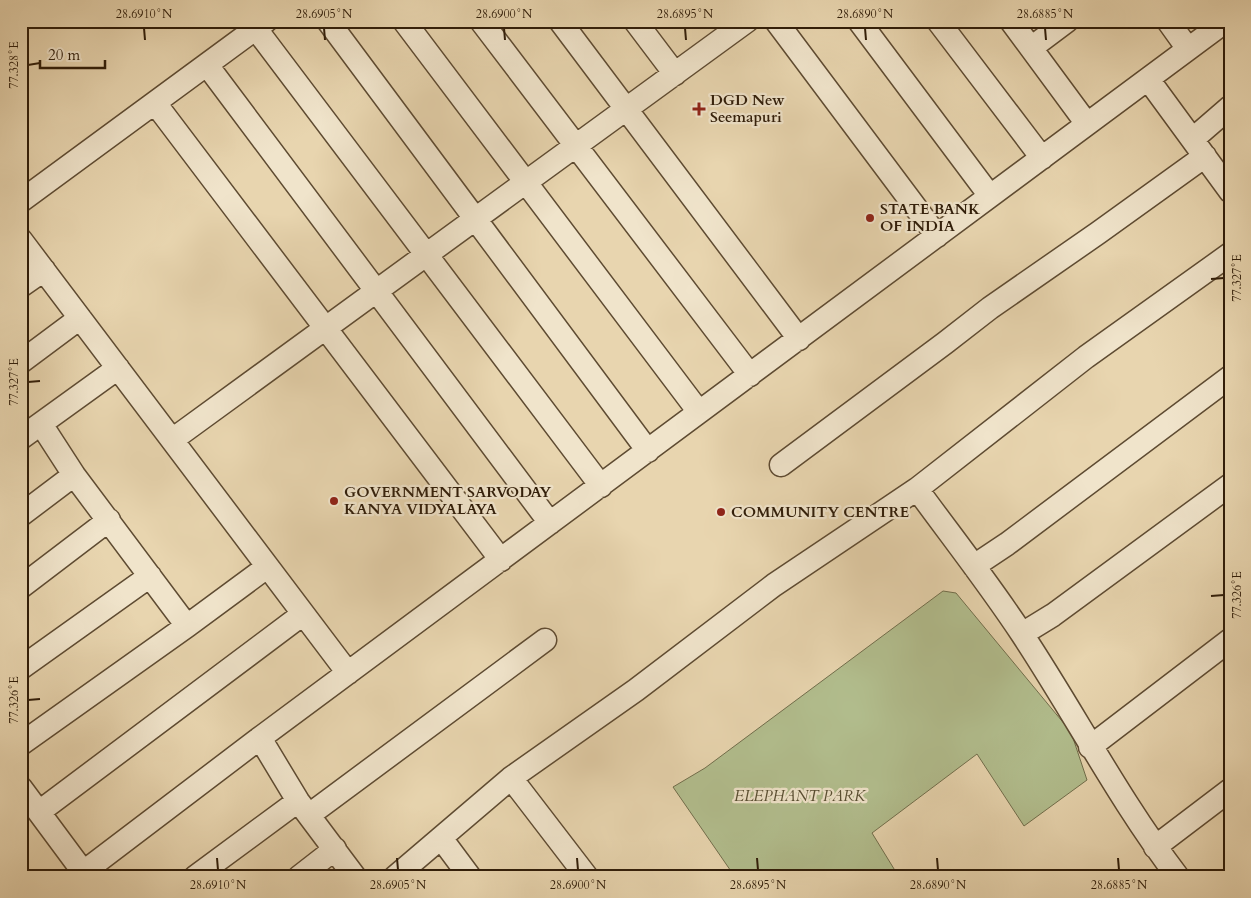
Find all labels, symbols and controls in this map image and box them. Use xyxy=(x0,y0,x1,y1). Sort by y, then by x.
text: 28.6910°N xyxy=(116,6,173,22)
text: 28.6905°N xyxy=(296,6,353,22)
text: 28.6900°N xyxy=(476,6,533,22)
text: 28.6895°N xyxy=(657,6,714,22)
text: 28.6890°N xyxy=(837,6,894,22)
text: 28.6885°N xyxy=(1017,6,1074,22)
scale bar xyxy=(40,38,105,70)
text: 77.328°E xyxy=(6,41,22,89)
text: 20 m xyxy=(48,45,80,65)
place label: DGD New Seemapuri xyxy=(710,90,785,127)
marker: DGD New Seemapuri xyxy=(692,102,706,116)
place label: STATE BANK OF INDIA xyxy=(880,199,981,236)
marker: STATE BANK OF INDIA xyxy=(864,212,876,224)
text: 77.327°E xyxy=(1229,254,1245,302)
text: 77.327°E xyxy=(6,358,22,406)
place label: GOVERNMENT SARVODAY KANYA VIDYALAYA xyxy=(344,482,551,519)
marker: GOVERNMENT SARVODAY KANYA VIDYALAYA xyxy=(328,495,340,507)
place label: COMMUNITY CENTRE xyxy=(731,502,909,522)
marker: COMMUNITY CENTRE xyxy=(715,506,727,518)
text: 77.326°E xyxy=(1229,571,1245,619)
text: 77.326°E xyxy=(6,676,22,724)
park label: ELEPHANT PARK xyxy=(734,786,867,806)
text: 28.6910°N xyxy=(190,877,247,893)
text: 28.6905°N xyxy=(370,877,427,893)
text: 28.6900°N xyxy=(550,877,607,893)
text: 28.6895°N xyxy=(730,877,787,893)
text: 28.6890°N xyxy=(910,877,967,893)
text: 28.6885°N xyxy=(1091,877,1148,893)

